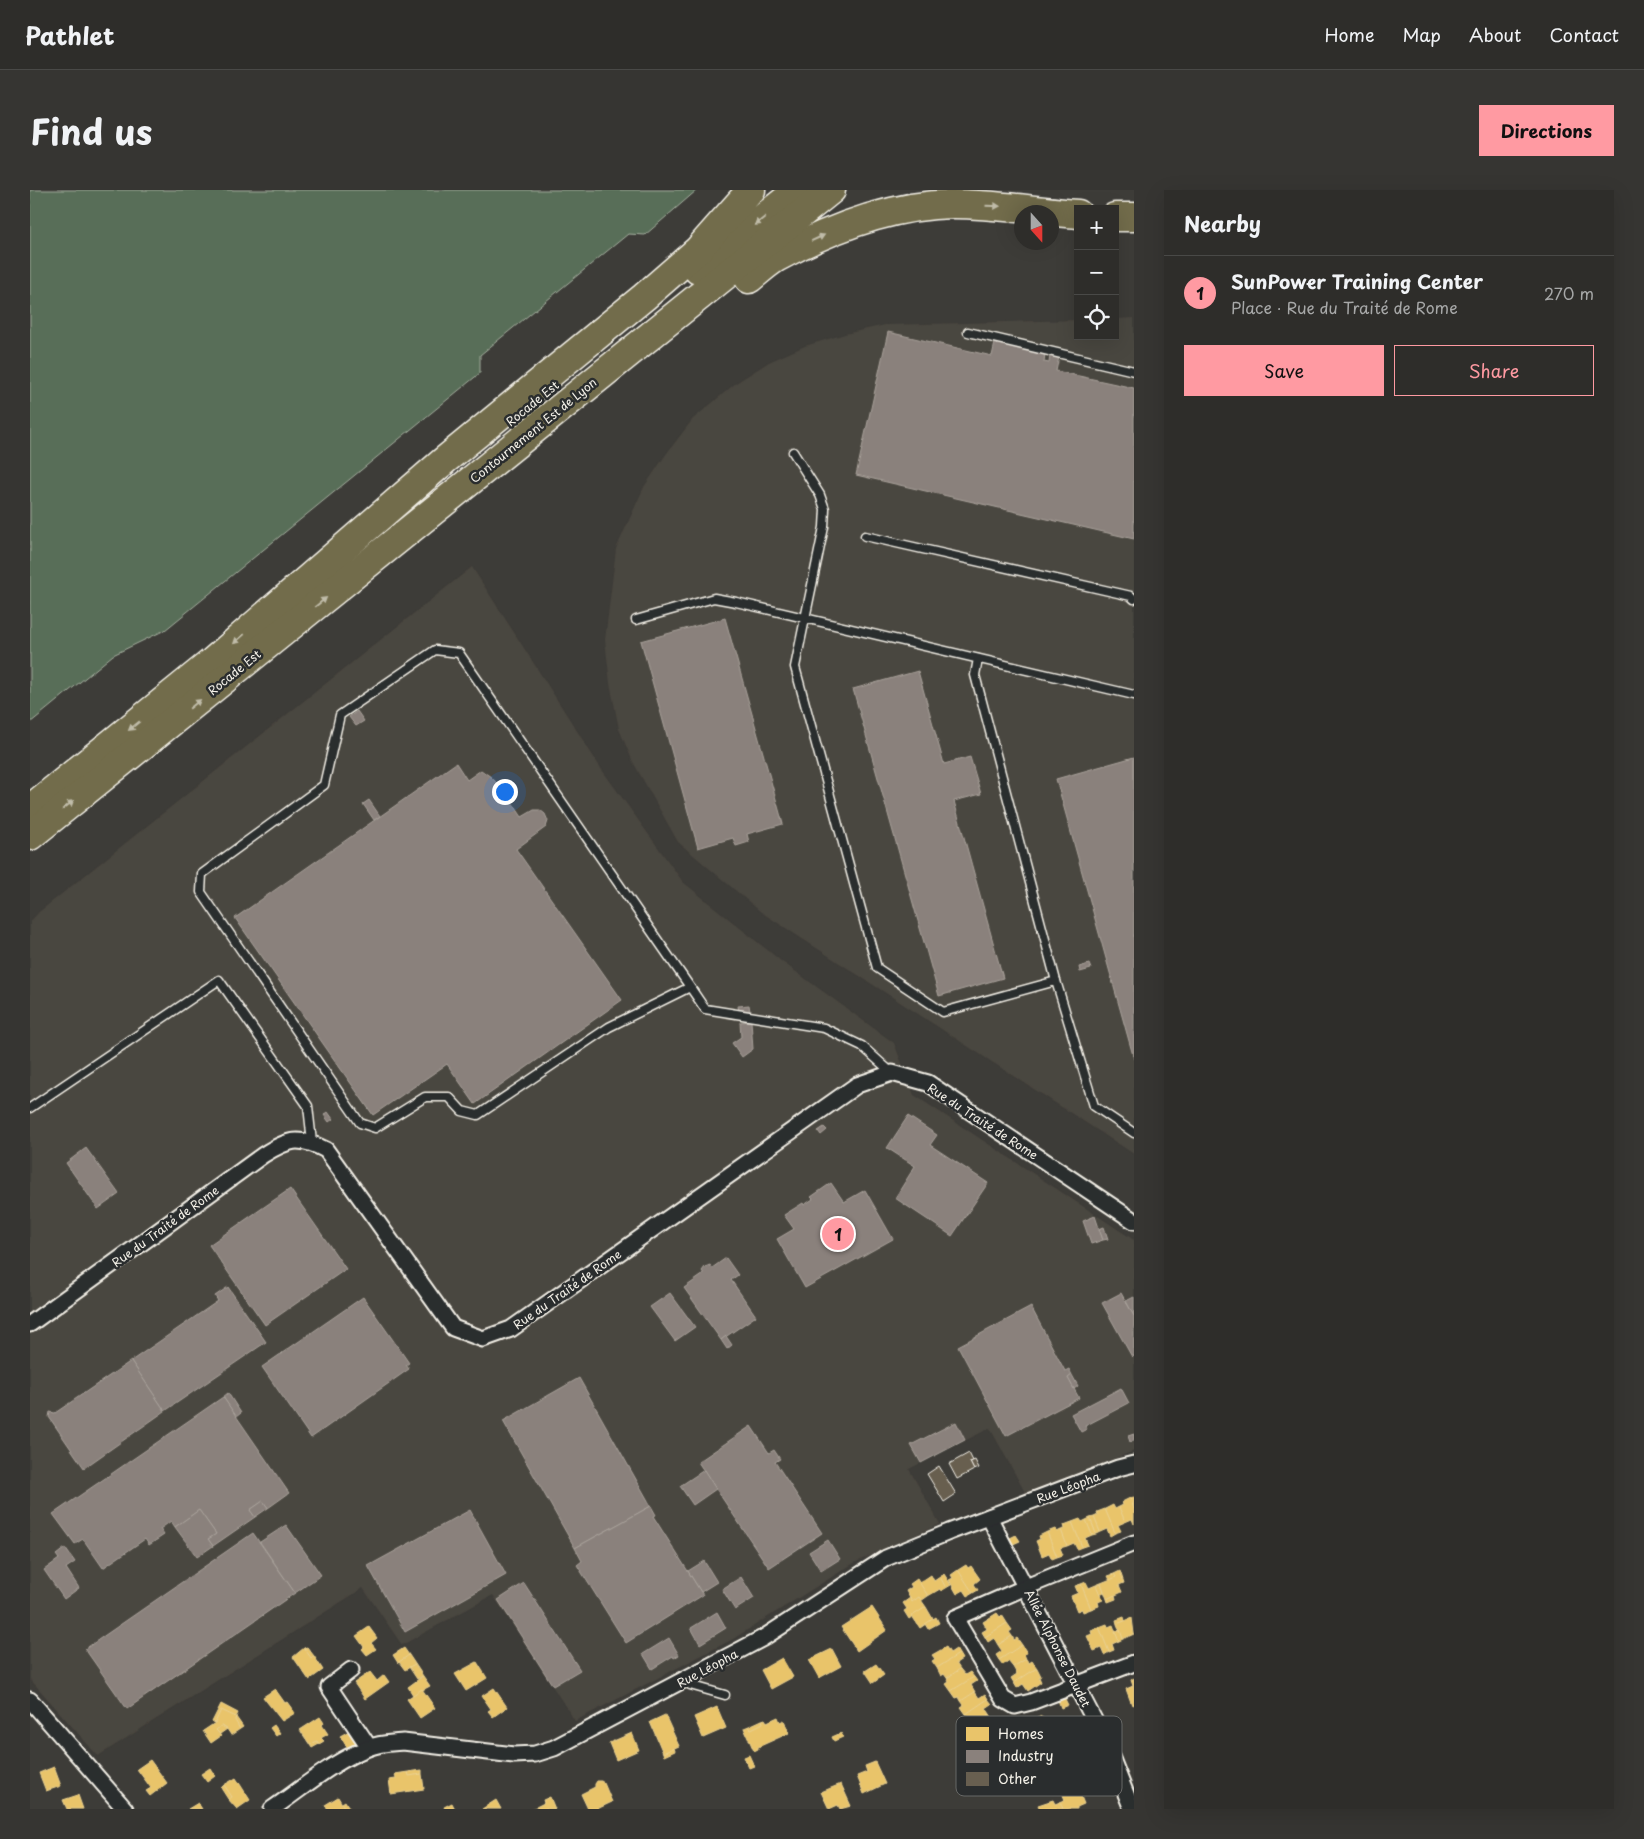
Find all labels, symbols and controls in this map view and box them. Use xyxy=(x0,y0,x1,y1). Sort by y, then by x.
text: Pathlet xyxy=(25,17,115,53)
text: Home xyxy=(1324,21,1374,48)
text: Map xyxy=(1402,21,1441,48)
text: About xyxy=(1469,21,1521,48)
text: Contact xyxy=(1549,21,1619,48)
text: Find us xyxy=(30,104,152,157)
button: Directions xyxy=(1479,105,1614,156)
one-way arrow xyxy=(985,202,1001,210)
north arrow xyxy=(1014,205,1059,250)
map controls xyxy=(1074,205,1119,340)
button: + xyxy=(1074,205,1119,250)
text: Nearby xyxy=(1184,207,1261,239)
one-way arrow xyxy=(754,215,767,226)
one-way arrow xyxy=(811,234,825,242)
button: − xyxy=(1074,250,1119,295)
text: SunPower Training Center xyxy=(1231,267,1483,295)
text: 1 xyxy=(1196,281,1204,305)
text: 270 m xyxy=(1544,281,1594,305)
button: locate xyxy=(1074,295,1119,340)
text: Place · Rue du Traité de Rome xyxy=(1231,295,1458,319)
button: Save xyxy=(1184,345,1384,396)
button: Share xyxy=(1394,345,1594,396)
street label: Contournement Est de Lyon xyxy=(466,373,600,487)
street label: Rocade Est xyxy=(502,376,562,430)
one-way arrow xyxy=(314,596,327,607)
one-way arrow xyxy=(232,634,245,645)
street label: Rocade Est xyxy=(204,645,264,699)
one-way arrow xyxy=(188,698,201,709)
one-way arrow xyxy=(127,720,140,731)
your location xyxy=(492,779,518,805)
one-way arrow xyxy=(61,800,74,811)
street label: Rue du Traité de Rome xyxy=(924,1078,1042,1164)
street label: Rue du Traité de Rome xyxy=(108,1181,222,1271)
pin: 1 xyxy=(822,1215,854,1253)
street label: Rue du Traité de Rome xyxy=(509,1245,625,1333)
street label: Rue Léopha xyxy=(1034,1466,1103,1507)
street label: Allée Alphonse Daudet xyxy=(1020,1586,1096,1710)
street label: Rue Léopha xyxy=(673,1644,741,1692)
legend xyxy=(956,1716,1122,1796)
text: Homes xyxy=(998,1723,1044,1744)
text: Industry xyxy=(998,1745,1053,1766)
text: Other xyxy=(998,1768,1037,1789)

